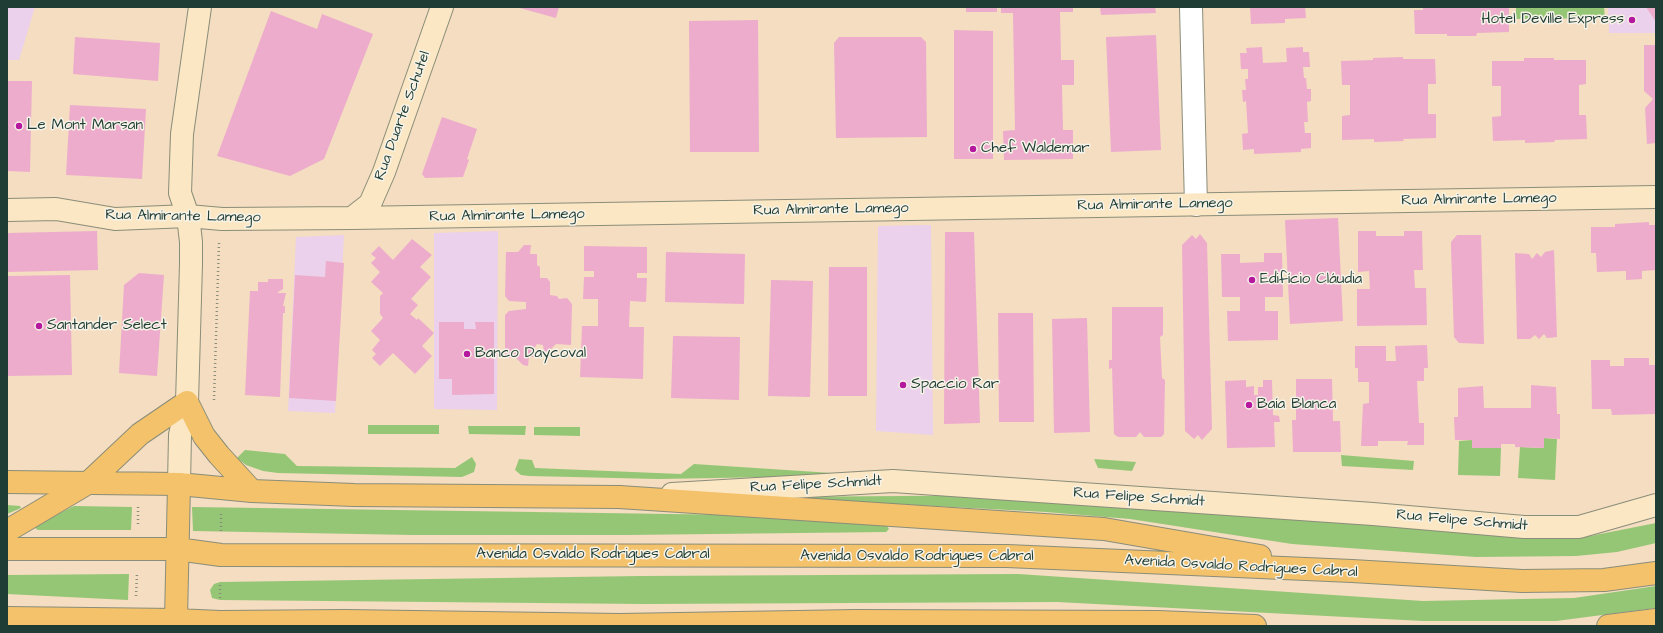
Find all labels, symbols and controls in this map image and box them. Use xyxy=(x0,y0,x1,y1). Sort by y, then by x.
place label: Hotel Deville Express xyxy=(1481,11,1624,29)
marker: Hotel Deville Express xyxy=(1627,15,1637,25)
street label: Rua Duarte Schutel xyxy=(371,49,435,183)
place label: Le Mont Marsan xyxy=(27,117,143,135)
marker: Le Mont Marsan xyxy=(14,121,24,131)
place label: Chef Waldemar xyxy=(981,140,1090,158)
marker: Chef Waldemar xyxy=(968,144,978,154)
street label: Rua Almirante Lamego xyxy=(1401,190,1557,210)
street label: Rua Almirante Lamego xyxy=(1077,195,1233,215)
street label: Rua Almirante Lamego xyxy=(753,200,909,220)
street label: Rua Almirante Lamego xyxy=(429,206,585,226)
street label: Rua Almirante Lamego xyxy=(105,207,261,227)
place label: Edifício Cláudia xyxy=(1260,271,1362,289)
marker: Edifício Cláudia xyxy=(1247,275,1257,285)
place label: Santander Select xyxy=(47,317,167,335)
marker: Santander Select xyxy=(34,321,44,331)
place label: Banco Daycoval xyxy=(475,345,586,363)
marker: Banco Daycoval xyxy=(462,349,472,359)
place label: Spaccio Rar xyxy=(911,376,999,394)
marker: Spaccio Rar xyxy=(898,380,908,390)
place label: Baía Blanca xyxy=(1257,396,1336,414)
marker: Baía Blanca xyxy=(1244,400,1254,410)
street label: Rua Felipe Schmidt xyxy=(750,473,882,497)
street label: Rua Felipe Schmidt xyxy=(1073,484,1205,512)
street label: Rua Felipe Schmidt xyxy=(1396,506,1528,536)
street label: Avenida Osvaldo Rodrigues Cabral xyxy=(476,546,710,564)
street label: Avenida Osvaldo Rodrigues Cabral xyxy=(800,548,1034,566)
street label: Avenida Osvaldo Rodrigues Cabral xyxy=(1124,552,1358,582)

